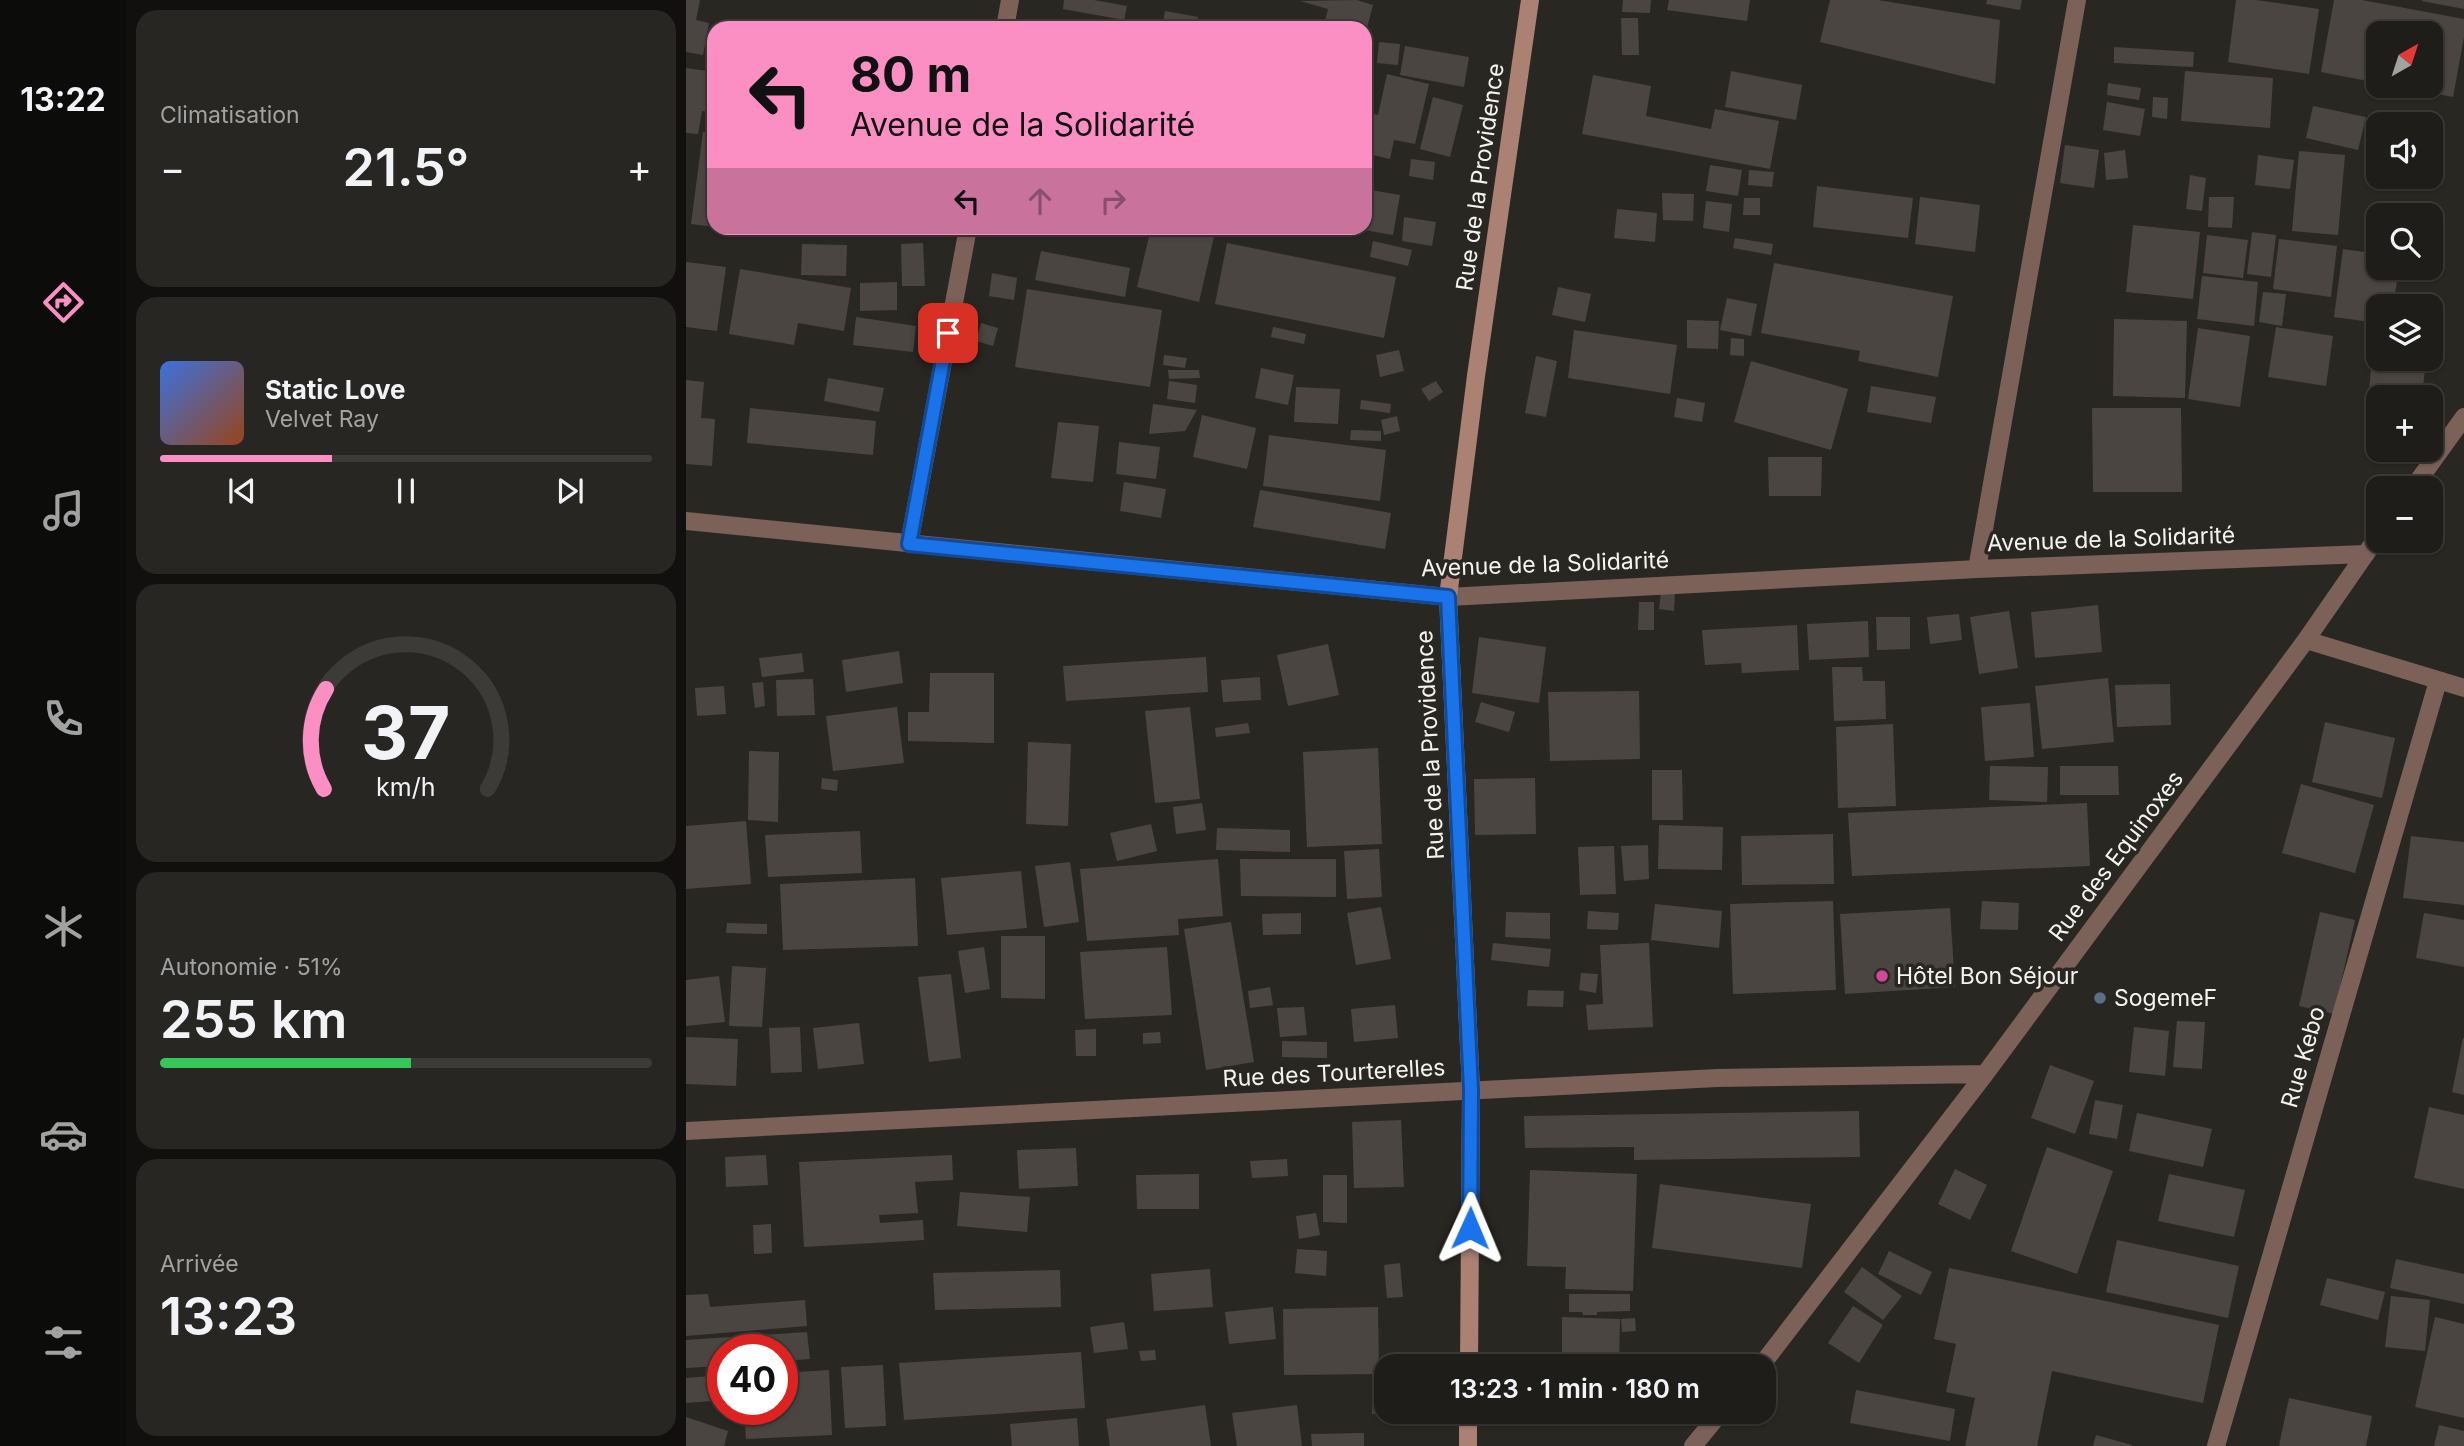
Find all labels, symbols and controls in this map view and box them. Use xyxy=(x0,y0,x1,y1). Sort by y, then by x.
north arrow xyxy=(2366,21,2443,98)
map controls xyxy=(2366,21,2443,553)
text: 80 m xyxy=(850,45,971,104)
icon: left xyxy=(735,49,826,140)
street label: Rue de la Providence xyxy=(1450,61,1510,293)
text: 13:22 xyxy=(20,80,106,119)
text: Climatisation xyxy=(160,101,300,129)
text: Avenue de la Solidarité xyxy=(850,105,1195,144)
button: sound xyxy=(2366,112,2443,189)
text: 21.5° xyxy=(343,136,469,199)
text: − xyxy=(160,145,185,191)
text: + xyxy=(627,145,652,191)
icon: left xyxy=(948,182,986,220)
icon: ahead xyxy=(1021,182,1059,220)
icon: right xyxy=(1094,182,1132,220)
button: search xyxy=(2366,203,2443,280)
icon: directions xyxy=(39,278,88,327)
button: layers xyxy=(2366,294,2443,371)
pin xyxy=(918,303,978,363)
icon: arrive xyxy=(929,314,967,352)
text: Static Love xyxy=(265,374,406,405)
button: + xyxy=(2366,385,2443,462)
text: Velvet Ray xyxy=(265,405,379,433)
icon: previous xyxy=(223,472,261,510)
icon: pause xyxy=(387,472,425,510)
icon: next xyxy=(551,472,589,510)
button: − xyxy=(2366,476,2443,553)
icon: music xyxy=(39,486,88,535)
street label: Avenue de la Solidarité xyxy=(1987,521,2235,557)
street label: Avenue de la Solidarité xyxy=(1421,546,1669,582)
street label: Rue de la Providence xyxy=(1410,630,1450,860)
text: 37 xyxy=(361,688,451,777)
icon: phone xyxy=(39,694,88,743)
street label: Rue des Equinoxes xyxy=(2043,765,2189,947)
text: km/h xyxy=(376,772,436,802)
icon: climate xyxy=(39,902,88,951)
text: Autonomie · 51% xyxy=(160,953,343,981)
place label: Hôtel Bon Séjour xyxy=(1896,962,2079,990)
marker: Hôtel Bon Séjour xyxy=(1874,968,1890,984)
place label: SogemeF xyxy=(2114,984,2217,1012)
text: 255 km xyxy=(160,988,347,1051)
marker: SogemeF xyxy=(2092,990,2108,1006)
street label: Rue Kebo xyxy=(2275,1003,2331,1111)
street label: Rue des Tourterelles xyxy=(1222,1053,1446,1093)
icon: car xyxy=(39,1110,88,1159)
position arrow xyxy=(1433,1191,1507,1265)
text: Arrivée xyxy=(160,1250,239,1278)
text: 13:23 xyxy=(160,1285,297,1348)
icon: filters xyxy=(39,1318,88,1367)
speed limit sign: 40 xyxy=(707,1334,798,1425)
text: 13:23 · 1 min · 180 m xyxy=(1450,1373,1700,1404)

